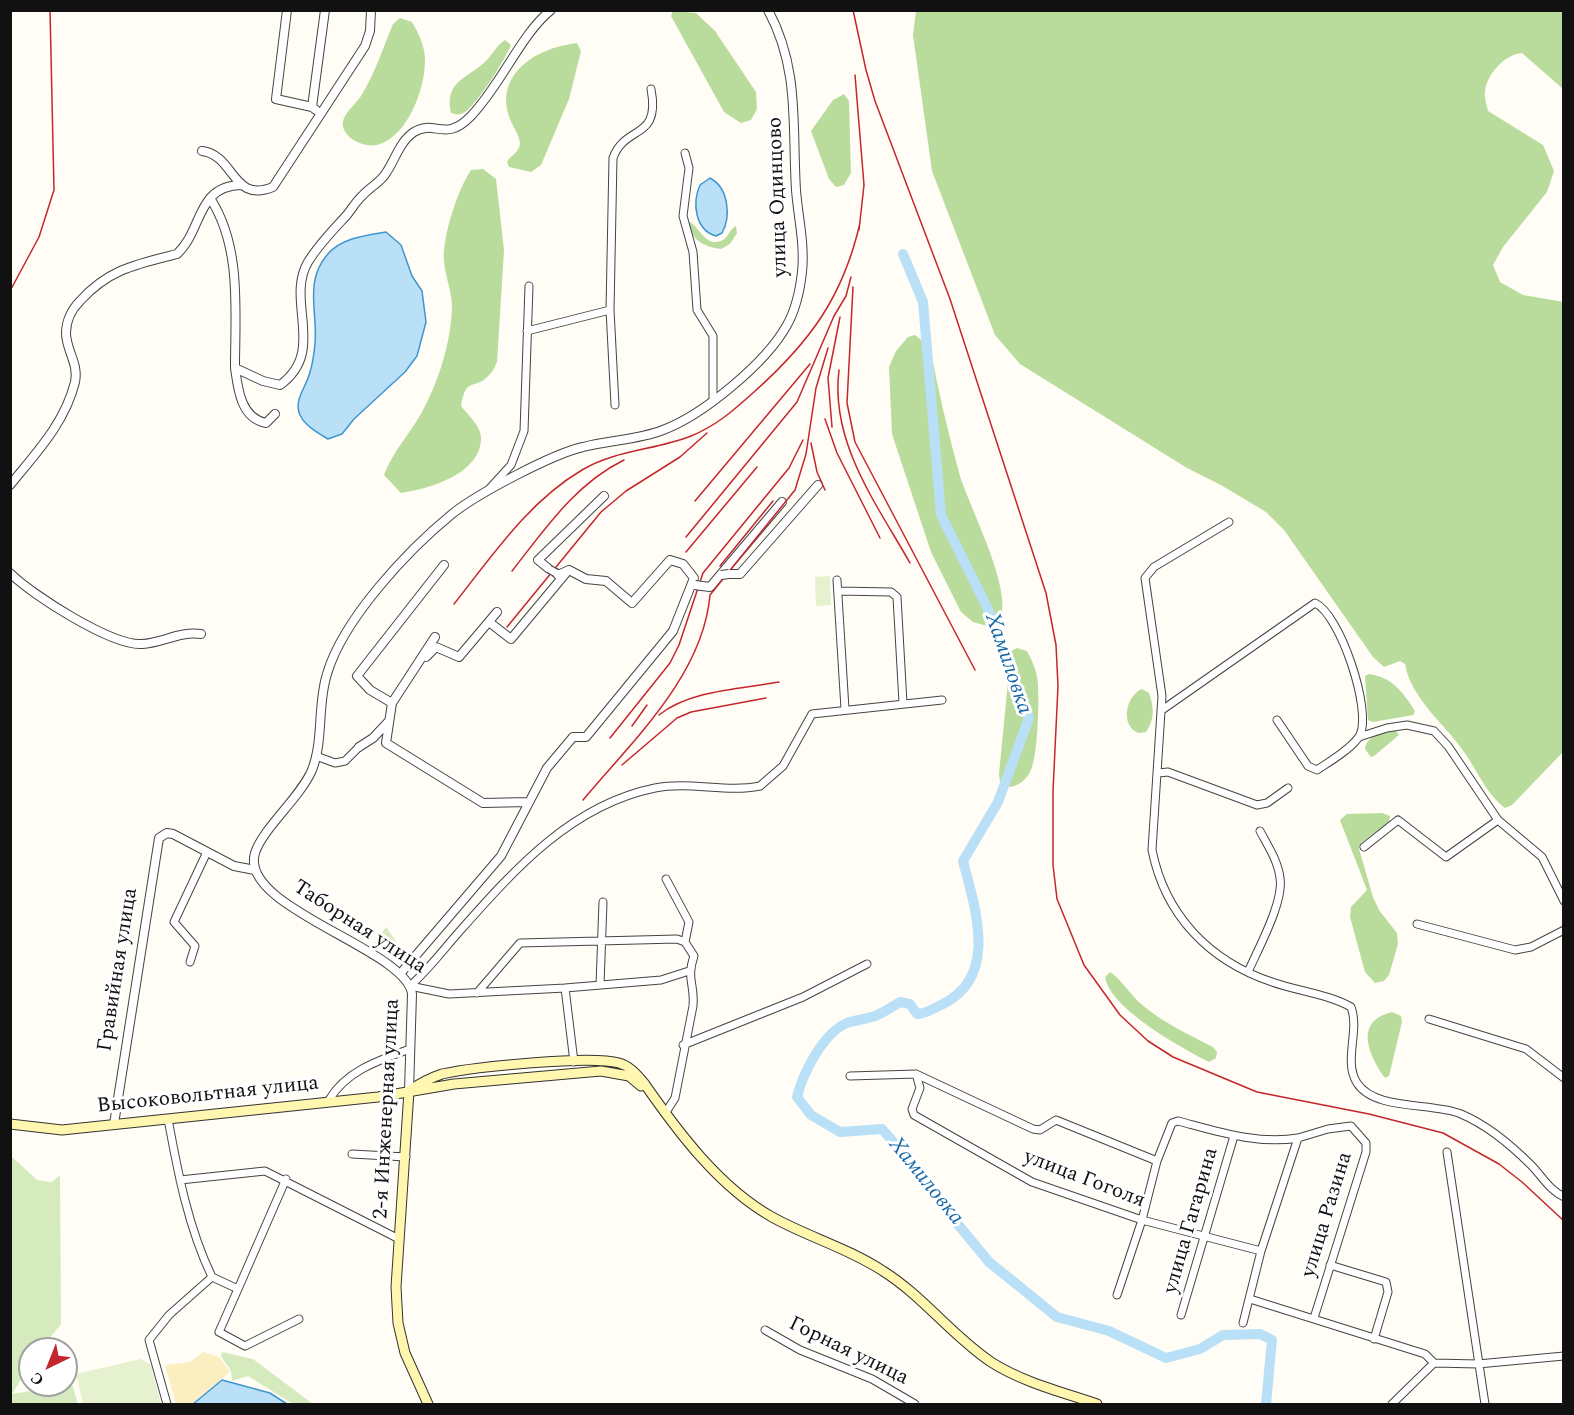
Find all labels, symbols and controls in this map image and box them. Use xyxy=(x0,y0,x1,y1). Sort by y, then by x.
street label: улица Одинцово xyxy=(764,116,794,278)
water label: Хамиловка xyxy=(977,610,1037,718)
street label: Таборная улица xyxy=(288,875,430,981)
street label: Гравийная улица xyxy=(94,886,144,1054)
street label: 2-я Инженерная улица xyxy=(370,998,406,1220)
street label: Высоковольтная улица xyxy=(96,1072,320,1120)
water label: Хамиловка xyxy=(882,1133,968,1231)
street label: улица Гоголя xyxy=(1020,1145,1148,1215)
street label: улица Гагарина xyxy=(1159,1145,1225,1297)
street label: улица Разина xyxy=(1297,1149,1359,1281)
street label: Горная улица xyxy=(784,1312,912,1392)
north arrow xyxy=(18,1337,78,1397)
text: С xyxy=(25,1366,49,1391)

